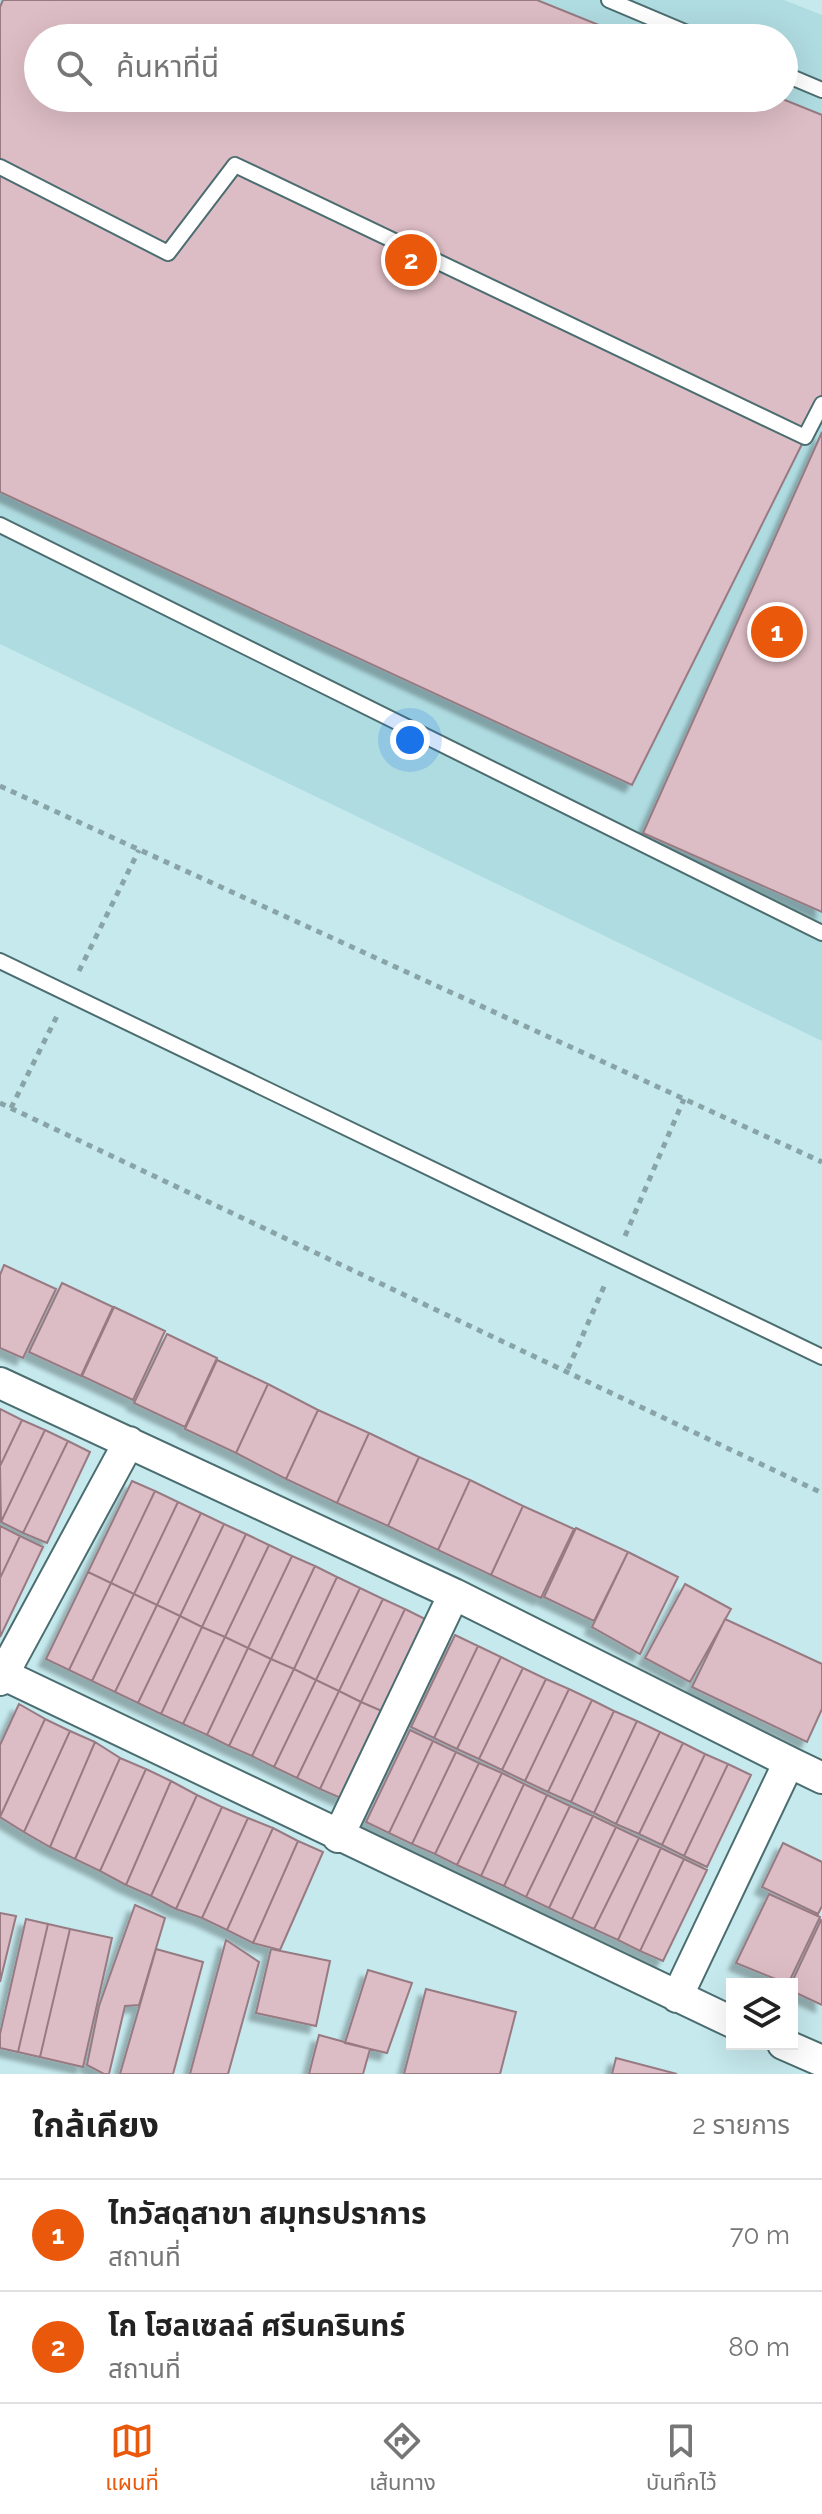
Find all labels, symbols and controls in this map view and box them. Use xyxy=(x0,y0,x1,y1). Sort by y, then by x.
search box xyxy=(24,24,798,112)
icon: search xyxy=(52,46,96,90)
text: ค้นหาที่นี่ xyxy=(116,49,219,84)
pin: 2 xyxy=(385,230,437,290)
pin: 1 xyxy=(751,602,803,662)
your location xyxy=(390,720,430,760)
map controls xyxy=(726,1978,798,2050)
button: layers xyxy=(726,1978,798,2050)
text: ใกล้เคียง xyxy=(32,2105,159,2145)
text: 2 รายการ xyxy=(692,2110,790,2140)
text: ไทวัสดุสาขา สมุทรปราการ xyxy=(108,2196,427,2231)
text: 1 xyxy=(52,2220,64,2250)
text: 70 m xyxy=(730,2220,790,2250)
text: สถานที่ xyxy=(108,2242,181,2272)
text: โก โฮลเซลล์ ศรีนครินทร์ xyxy=(108,2308,405,2343)
text: 2 xyxy=(51,2332,65,2362)
text: 80 m xyxy=(728,2332,790,2362)
text: สถานที่ xyxy=(108,2354,181,2384)
tab: แผนที่ xyxy=(105,2419,159,2500)
tab: เส้นทาง xyxy=(369,2419,436,2500)
tab: บันทึกไว้ xyxy=(646,2419,717,2500)

